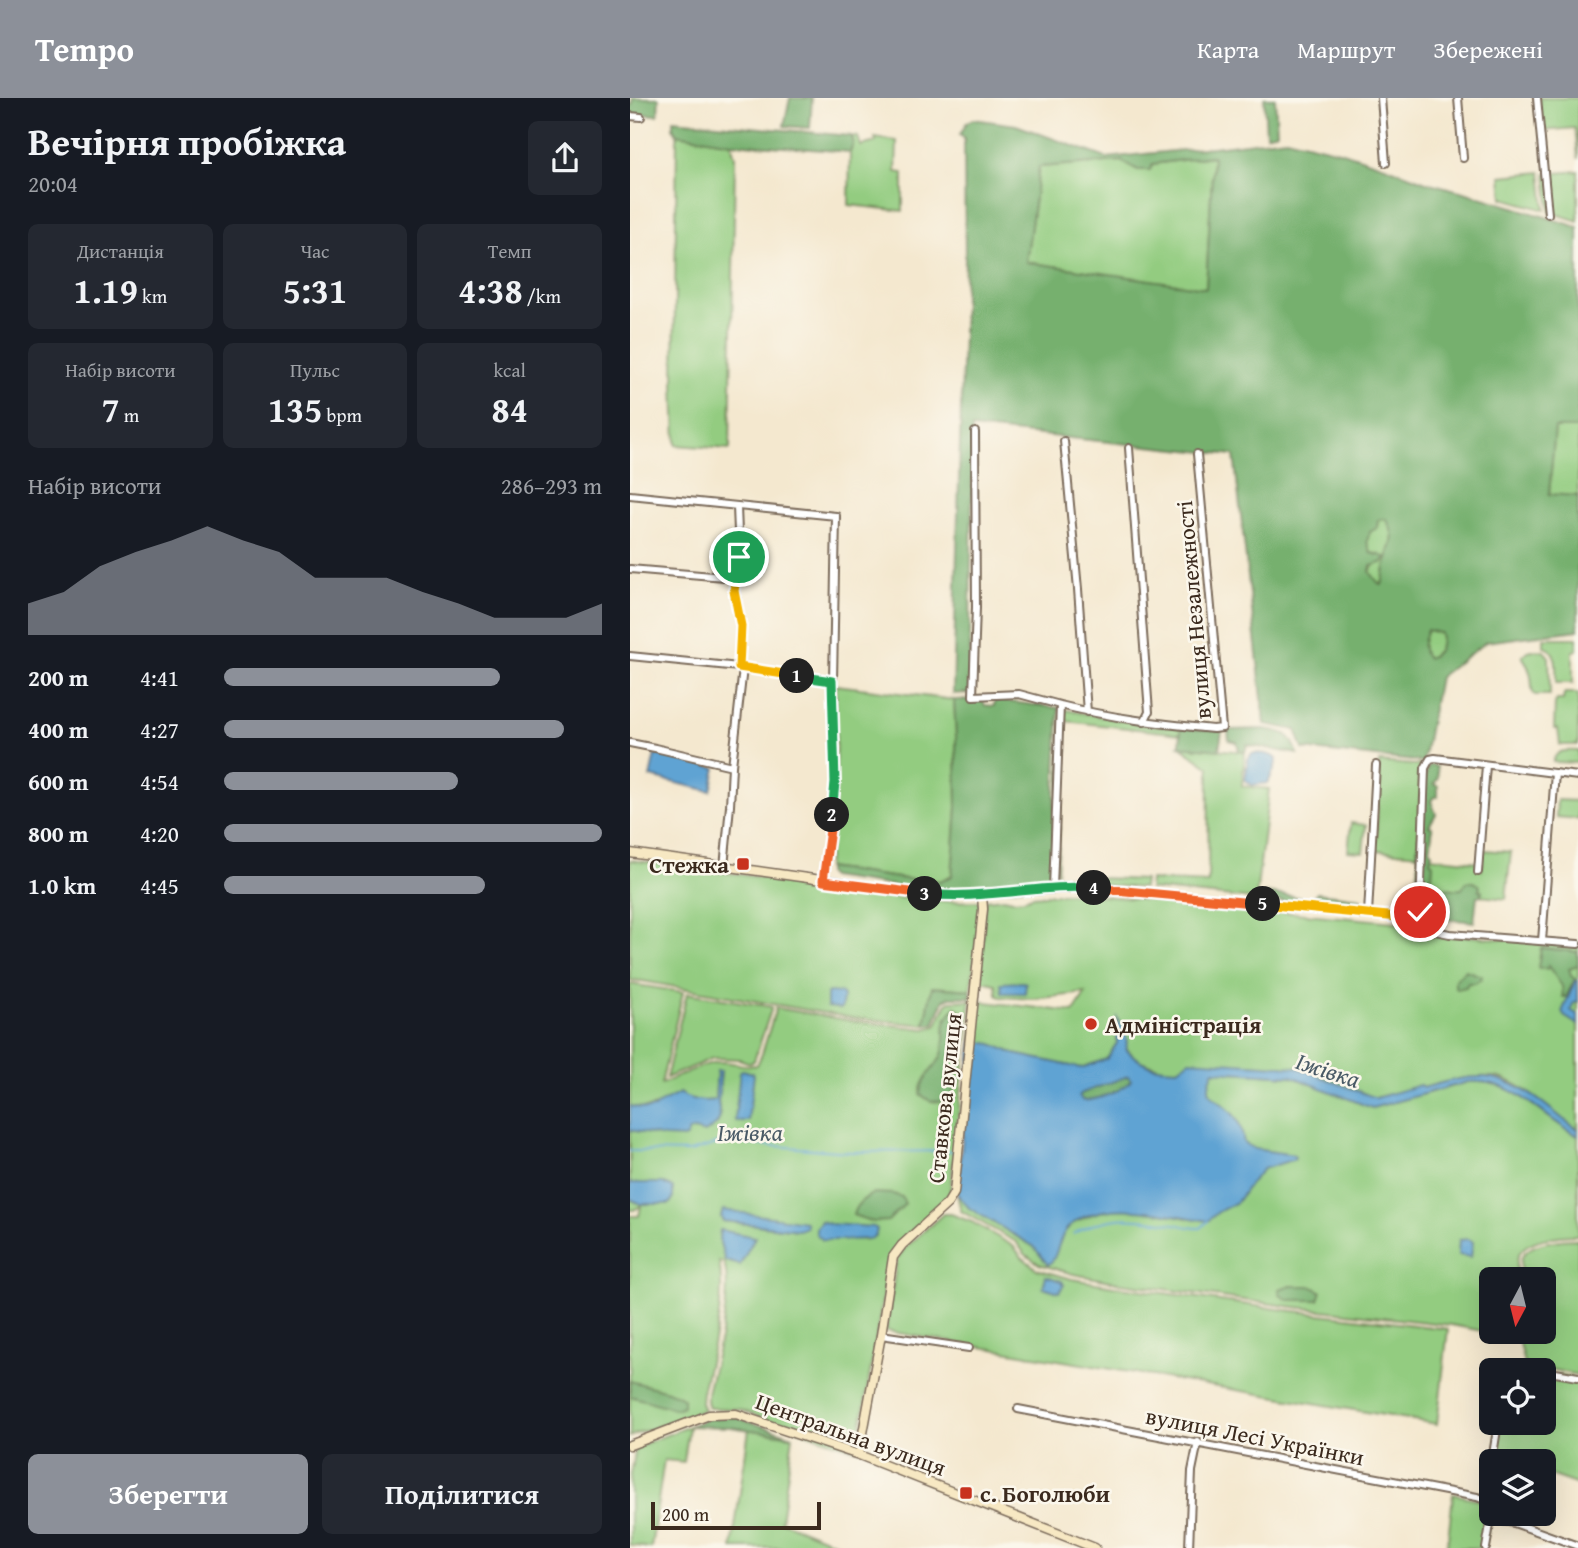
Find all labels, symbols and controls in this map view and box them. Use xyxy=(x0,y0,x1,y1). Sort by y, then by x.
text: Tempo xyxy=(35,25,134,73)
text: Карта xyxy=(1197,32,1259,67)
text: Маршрут xyxy=(1297,32,1395,67)
text: Збережені xyxy=(1433,32,1543,67)
text: Вечірня пробіжка xyxy=(28,113,346,169)
button: share xyxy=(528,121,602,195)
text: 20:04 xyxy=(28,167,78,200)
text: Дистанція xyxy=(77,237,164,265)
text: Час xyxy=(300,237,330,265)
text: Темп xyxy=(488,237,532,265)
text: 1.19 xyxy=(74,265,138,316)
text: 5:31 xyxy=(283,265,347,316)
text: 4:38 xyxy=(458,265,523,316)
text: km xyxy=(138,282,167,310)
text: /km xyxy=(523,282,561,310)
text: Набір висоти xyxy=(65,356,175,384)
text: Пульс xyxy=(290,356,340,384)
text: kcal xyxy=(493,356,526,384)
text: 7 xyxy=(101,384,120,435)
text: 135 xyxy=(268,384,322,435)
text: 84 xyxy=(492,384,528,435)
text: m xyxy=(120,401,139,429)
text: bpm xyxy=(322,401,362,429)
text: Набір висоти xyxy=(28,469,162,502)
text: 286–293 m xyxy=(501,469,602,502)
street label: вулиця Незалежності xyxy=(1167,499,1219,721)
pin xyxy=(709,527,769,587)
icon: arrive xyxy=(720,538,758,576)
pin: 1 xyxy=(780,658,814,694)
text: 200 m xyxy=(28,661,89,694)
text: 4:41 xyxy=(140,661,179,694)
text: 1 xyxy=(792,661,801,689)
text: 400 m xyxy=(28,713,89,746)
text: 4:27 xyxy=(140,713,179,746)
text: 600 m xyxy=(28,765,89,798)
text: 4:54 xyxy=(140,765,179,798)
pin: 2 xyxy=(814,798,850,832)
text: 2 xyxy=(827,800,836,828)
text: 800 m xyxy=(28,817,89,850)
text: 4:20 xyxy=(140,817,179,850)
place label: Стежка xyxy=(649,848,729,881)
marker: Стежка xyxy=(735,856,751,872)
text: 1.0 km xyxy=(28,869,96,902)
text: 4:45 xyxy=(140,869,179,902)
pin: 4 xyxy=(1077,870,1112,906)
text: 4 xyxy=(1089,873,1098,901)
pin: 3 xyxy=(908,876,942,912)
text: 3 xyxy=(920,879,929,907)
pin xyxy=(1390,882,1450,942)
pin: 5 xyxy=(1246,886,1280,922)
text: 5 xyxy=(1258,889,1267,917)
icon: check xyxy=(1401,893,1439,931)
place label: Адміністрація xyxy=(1105,1008,1261,1041)
street label: Ставкова вулиця xyxy=(919,1011,969,1185)
marker: Адміністрація xyxy=(1083,1016,1099,1032)
water label: Іжівка xyxy=(1291,1043,1365,1097)
water label: Іжівка xyxy=(717,1115,783,1150)
north arrow xyxy=(1479,1267,1556,1344)
map controls xyxy=(1479,1267,1556,1526)
button: locate xyxy=(1479,1358,1556,1435)
street label: Центральна вулиця xyxy=(751,1384,951,1484)
street label: вулиця Лесі Українки xyxy=(1143,1399,1367,1473)
button: layers xyxy=(1479,1449,1556,1526)
button: Зберегти xyxy=(28,1454,308,1534)
button: Поділитися xyxy=(322,1454,602,1534)
place label: с. Боголюби xyxy=(980,1477,1110,1510)
marker: с. Боголюби xyxy=(958,1485,974,1501)
scale bar xyxy=(651,1499,821,1531)
text: 200 m xyxy=(662,1500,709,1528)

